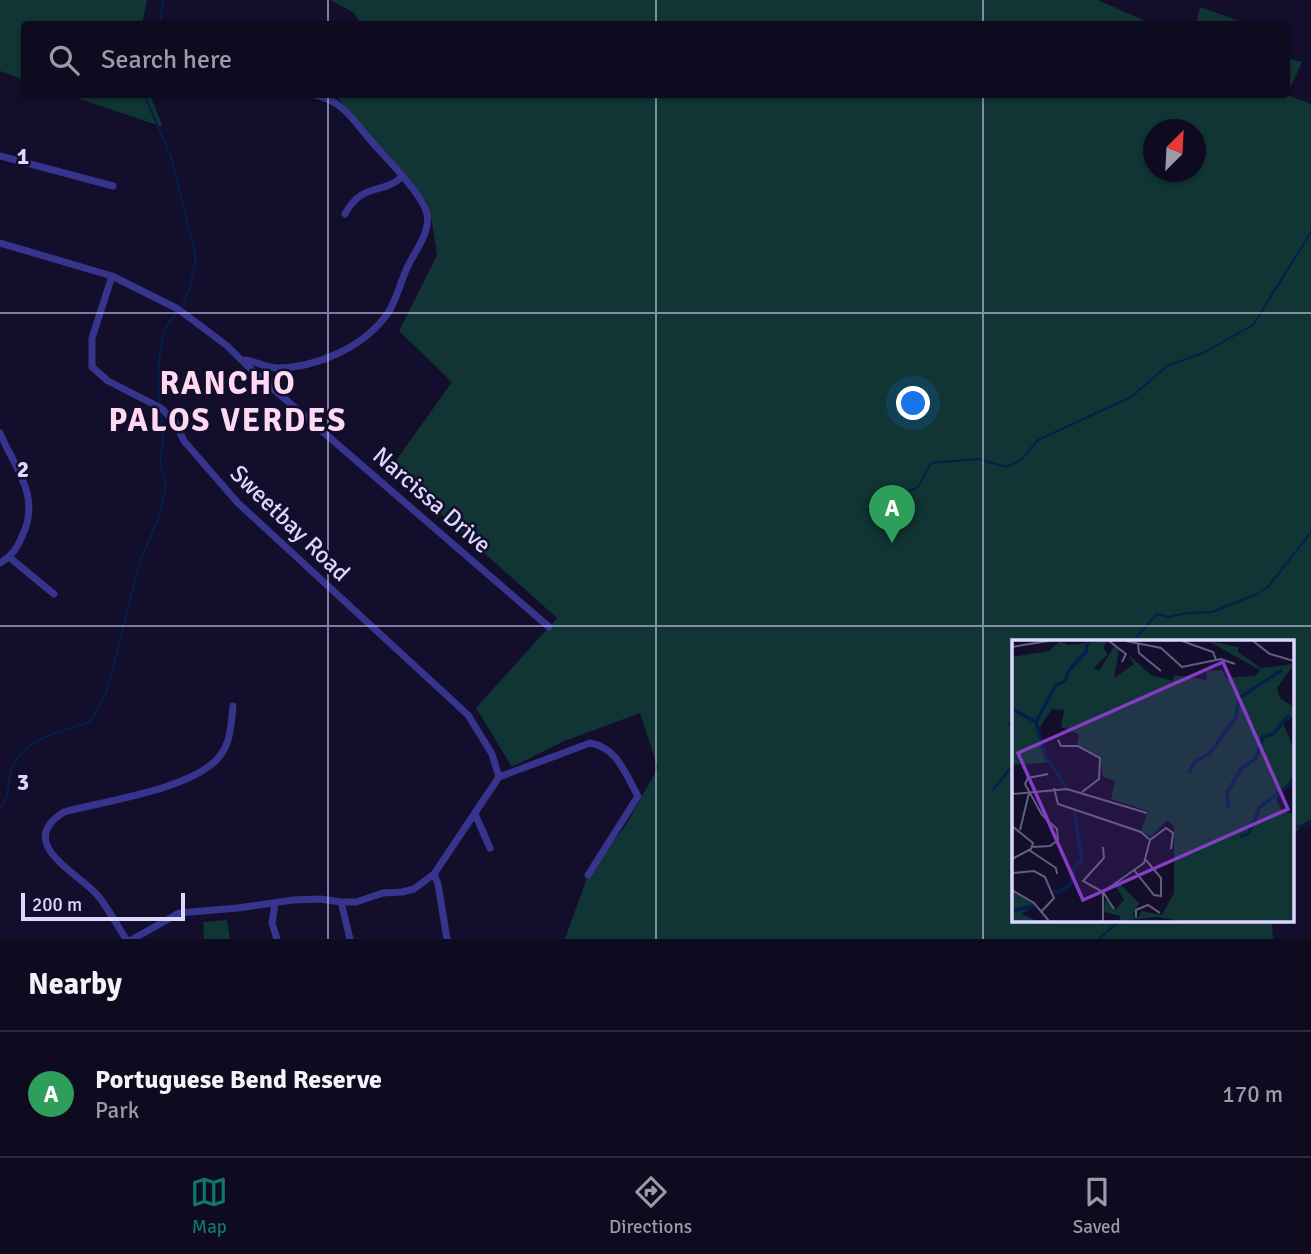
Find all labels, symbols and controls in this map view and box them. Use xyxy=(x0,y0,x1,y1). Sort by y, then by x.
search box xyxy=(21,21,1290,98)
icon: search xyxy=(45,41,83,79)
text: Search here xyxy=(101,44,232,76)
north arrow xyxy=(1143,119,1206,182)
text: 1 xyxy=(17,142,29,171)
district label: RANCHO PALOS VERDES xyxy=(109,364,347,440)
your location xyxy=(896,386,930,420)
street label: Narcissa Drive xyxy=(367,440,497,560)
text: 2 xyxy=(17,455,29,484)
street label: Sweetbay Road xyxy=(224,458,356,588)
pin: A xyxy=(869,485,915,543)
inset map xyxy=(1012,640,1294,922)
text: 3 xyxy=(17,768,29,797)
scale bar xyxy=(21,890,186,922)
text: 200 m xyxy=(32,893,82,917)
text: Nearby xyxy=(28,966,122,1003)
text: Portuguese Bend Reserve xyxy=(95,1064,382,1096)
text: A xyxy=(44,1080,58,1109)
text: 170 m xyxy=(1222,1080,1283,1109)
text: Park xyxy=(95,1096,139,1125)
tab: Map xyxy=(190,1173,228,1239)
tab: Directions xyxy=(609,1173,692,1239)
tab: Saved xyxy=(1073,1173,1121,1239)

